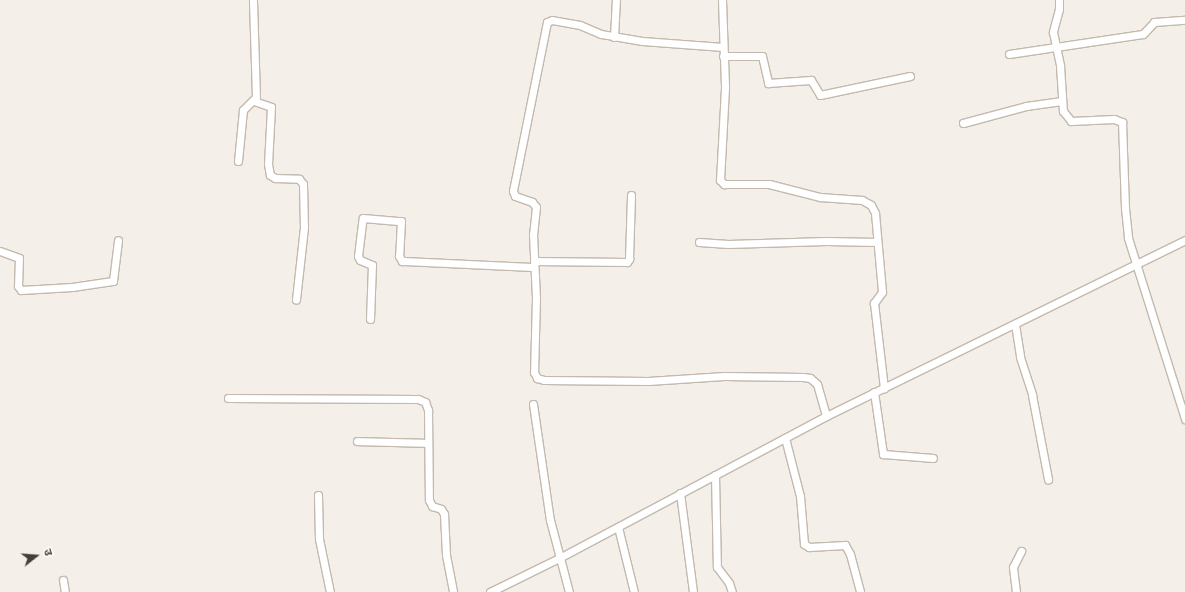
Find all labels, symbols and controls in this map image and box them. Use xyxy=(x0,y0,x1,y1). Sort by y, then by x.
north arrow xyxy=(16,536,56,576)
text: उ xyxy=(42,548,54,557)

